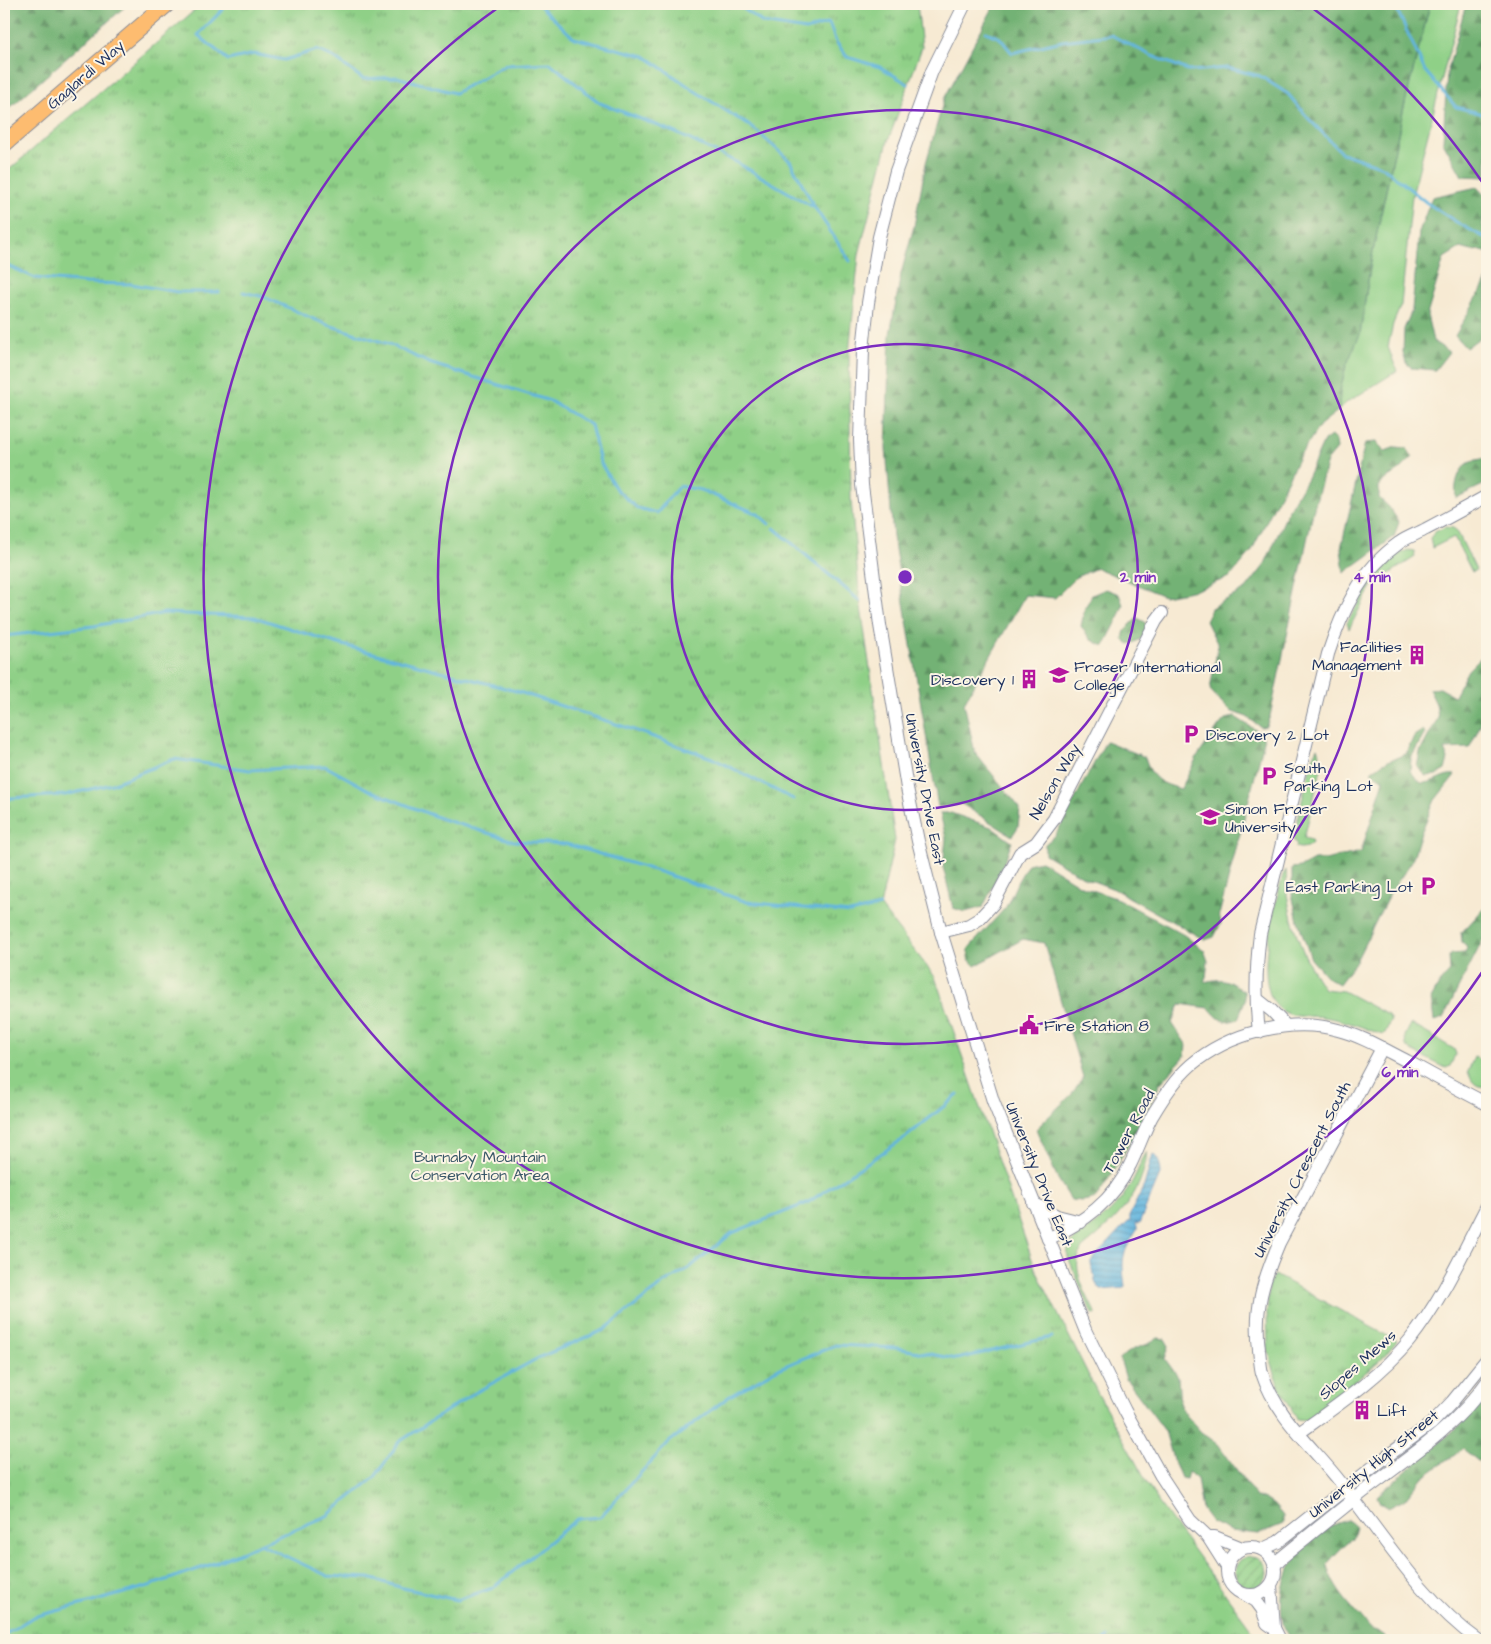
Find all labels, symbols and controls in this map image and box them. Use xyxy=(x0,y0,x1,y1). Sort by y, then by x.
street label: Gaglardi Way xyxy=(42,35,130,115)
text: 2 min xyxy=(1119,567,1157,588)
text: 4 min xyxy=(1353,567,1391,588)
centre of rings xyxy=(896,568,914,586)
place label: Facilities Management xyxy=(1312,636,1403,677)
building icon: Facilities Management xyxy=(1406,644,1428,666)
place label: Fraser International College xyxy=(1074,656,1221,697)
school or university icon: Fraser International College xyxy=(1048,664,1070,686)
building icon: Discovery 1 xyxy=(1018,668,1040,690)
place label: Discovery 1 xyxy=(931,669,1014,692)
street label: University Drive East xyxy=(899,711,951,868)
parking icon: Discovery 2 Lot xyxy=(1180,723,1202,745)
place label: Discovery 2 Lot xyxy=(1206,724,1330,747)
street label: Nelson Way xyxy=(1024,739,1087,824)
place label: South Parking Lot xyxy=(1284,757,1373,798)
parking icon: South Parking Lot xyxy=(1258,765,1280,787)
place label: Simon Fraser University xyxy=(1225,798,1327,839)
school or university icon: Simon Fraser University xyxy=(1199,806,1221,828)
parking icon: East Parking Lot xyxy=(1417,875,1439,897)
place label: East Parking Lot xyxy=(1286,876,1414,899)
public building icon: Fire Station 8 xyxy=(1018,1014,1040,1036)
place label: Fire Station 8 xyxy=(1044,1015,1149,1037)
text: 6 min xyxy=(1382,1062,1419,1083)
street label: University Crescent South xyxy=(1248,1077,1357,1262)
street label: Tower Road xyxy=(1097,1085,1160,1177)
street label: University Drive East xyxy=(999,1099,1078,1251)
park label: Burnaby Mountain Conservation Area xyxy=(411,1146,549,1186)
street label: Slopes Mews xyxy=(1314,1325,1401,1405)
building icon: Lift xyxy=(1351,1399,1373,1421)
place label: Lift xyxy=(1377,1400,1407,1422)
street label: University High Street xyxy=(1304,1404,1444,1524)

